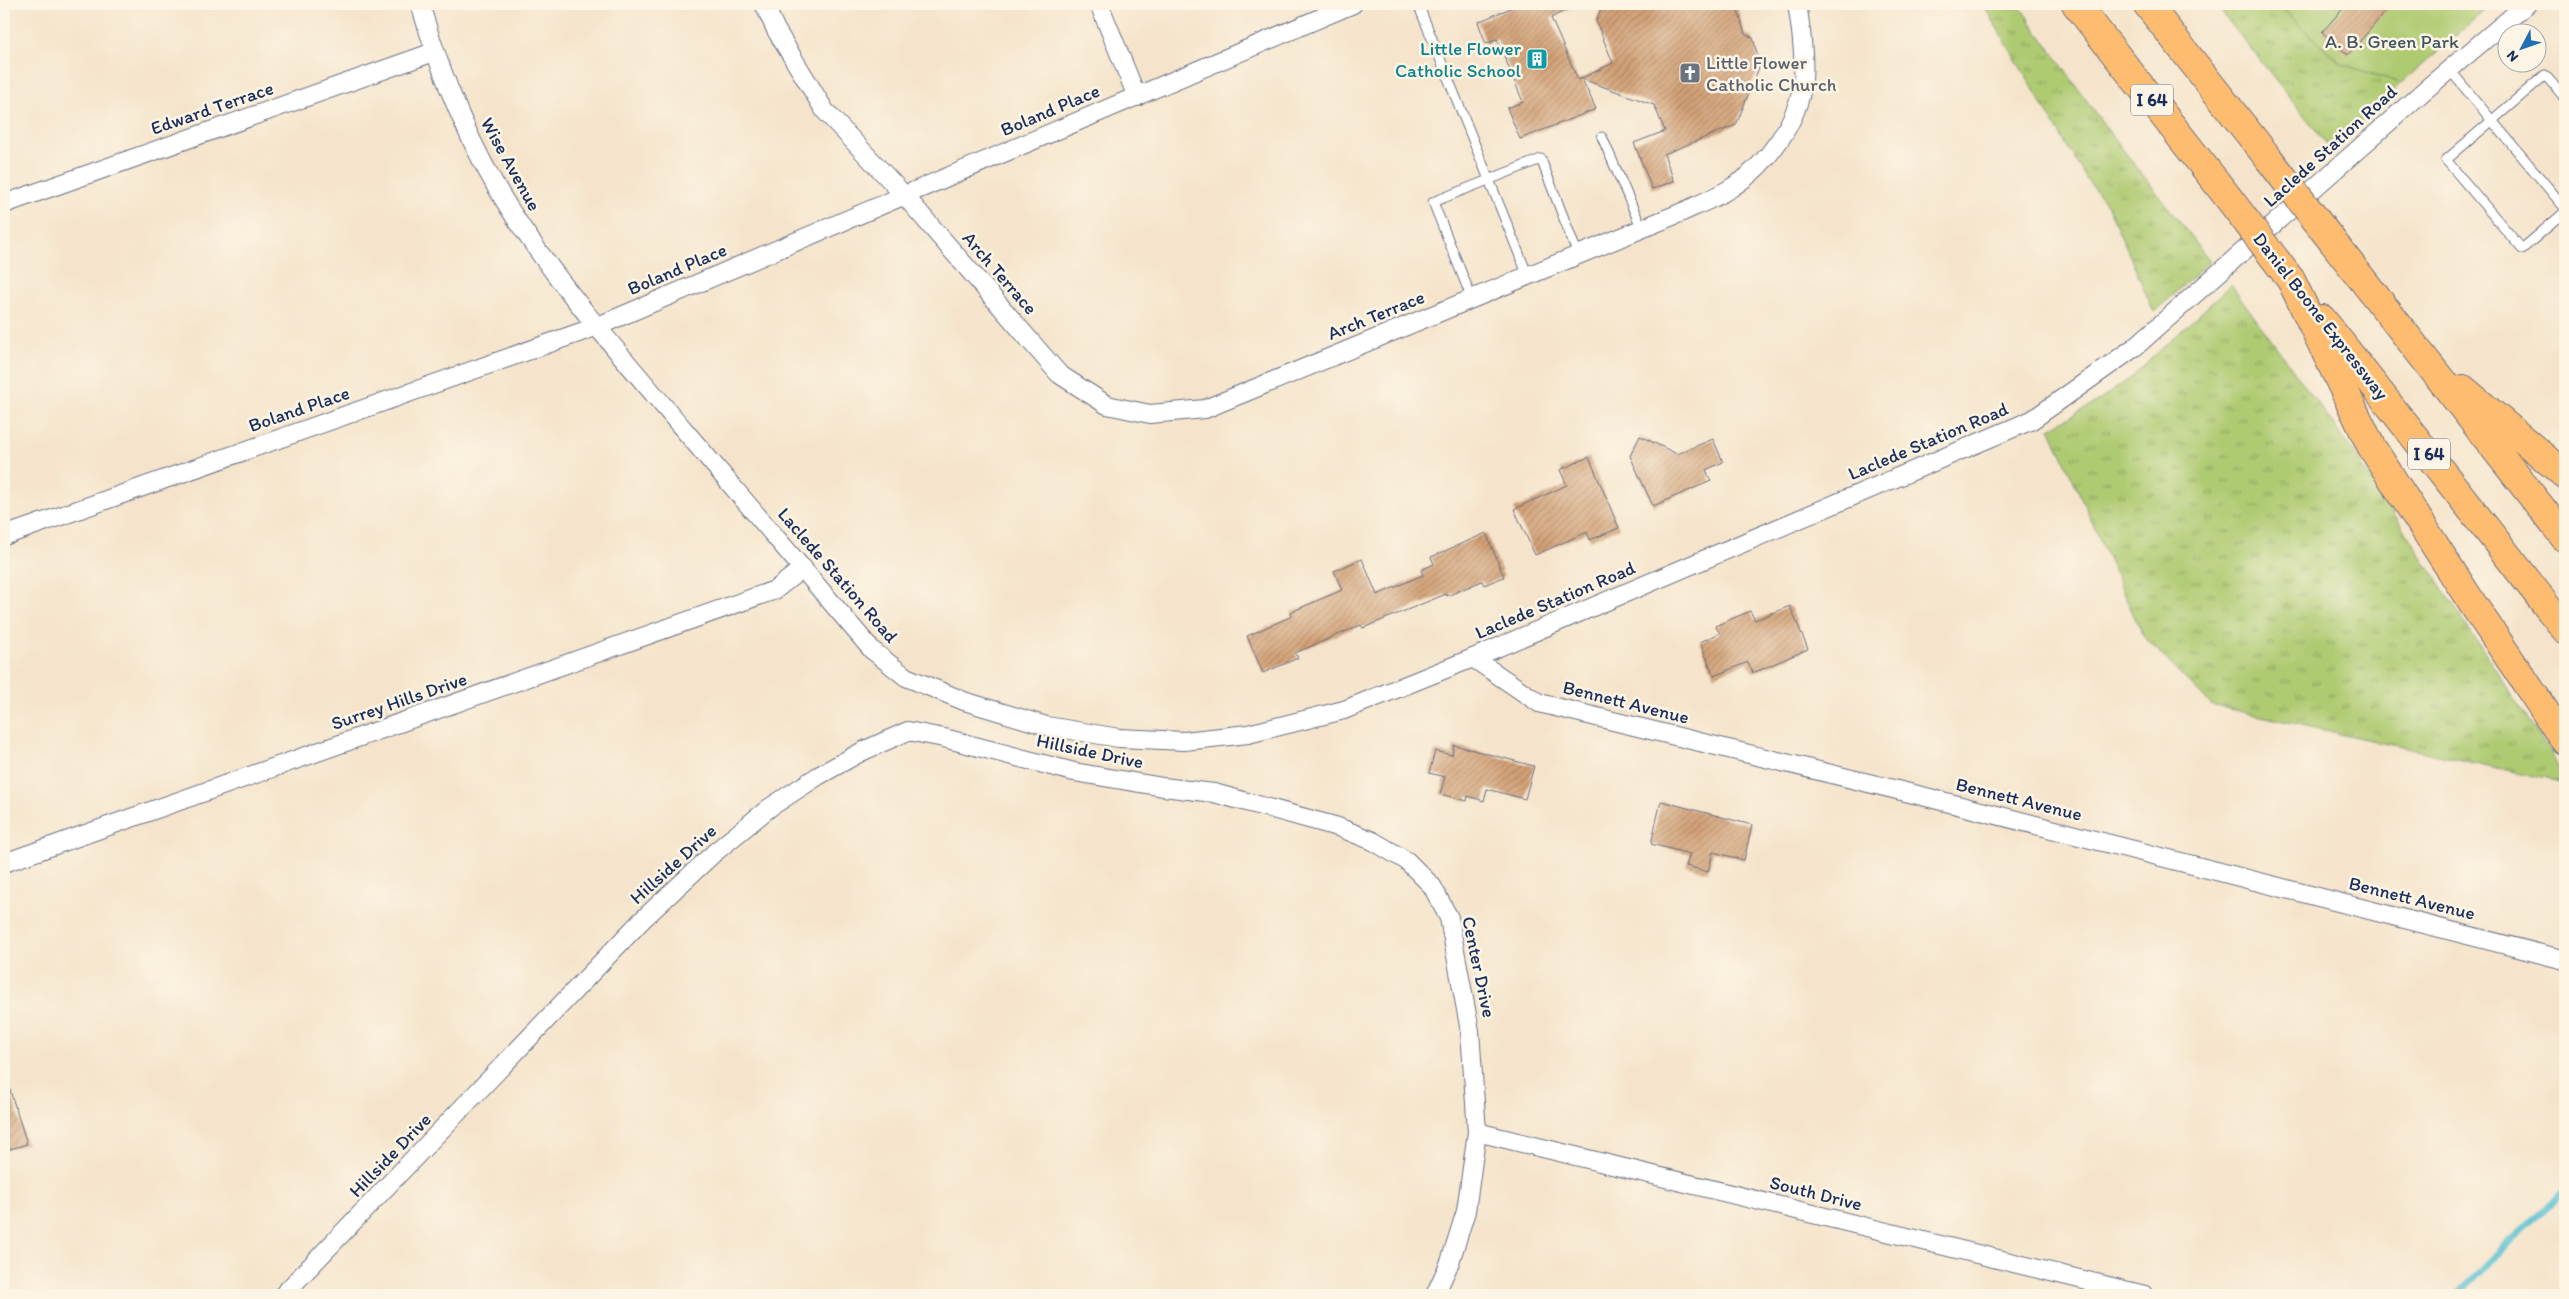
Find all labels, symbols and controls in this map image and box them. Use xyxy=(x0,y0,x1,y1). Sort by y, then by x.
north arrow xyxy=(2496,22,2546,72)
park label: A. B. Green Park xyxy=(2325,30,2459,53)
place label: Little Flower Catholic School xyxy=(1395,37,1522,82)
building icon: Little Flower Catholic School xyxy=(1525,47,1549,71)
text: N xyxy=(2503,47,2522,65)
place label: Little Flower Catholic Church xyxy=(1706,51,1837,96)
church icon: Little Flower Catholic Church xyxy=(1678,61,1702,85)
street label: Edward Terrace xyxy=(148,76,276,140)
street label: Boland Place xyxy=(997,79,1103,141)
street label: Laclede Station Road xyxy=(2258,80,2402,212)
road number: I 64 xyxy=(2131,84,2173,116)
street label: Wise Avenue xyxy=(476,113,546,215)
street label: Arch Terrace xyxy=(958,227,1042,319)
street label: Daniel Boone Expressway xyxy=(2248,228,2394,404)
street label: Boland Place xyxy=(624,238,730,300)
street label: Arch Terrace xyxy=(1324,285,1428,345)
street label: Boland Place xyxy=(245,381,353,437)
street label: Laclede Station Road xyxy=(1844,397,2012,485)
road number: I 64 xyxy=(2408,438,2450,469)
street label: Laclede Station Road xyxy=(773,503,903,648)
street label: Laclede Station Road xyxy=(1471,556,1639,644)
street label: Surrey Hills Drive xyxy=(328,667,470,735)
street label: Bennett Avenue xyxy=(1560,675,1692,729)
street label: Hillside Drive xyxy=(1035,728,1145,774)
street label: Bennett Avenue xyxy=(1953,772,2085,826)
street label: Hillside Drive xyxy=(625,819,721,909)
street label: Bennett Avenue xyxy=(2346,871,2478,925)
street label: Center Drive xyxy=(1457,914,1501,1020)
street label: Hillside Drive xyxy=(344,1108,436,1202)
street label: South Drive xyxy=(1768,1170,1864,1216)

